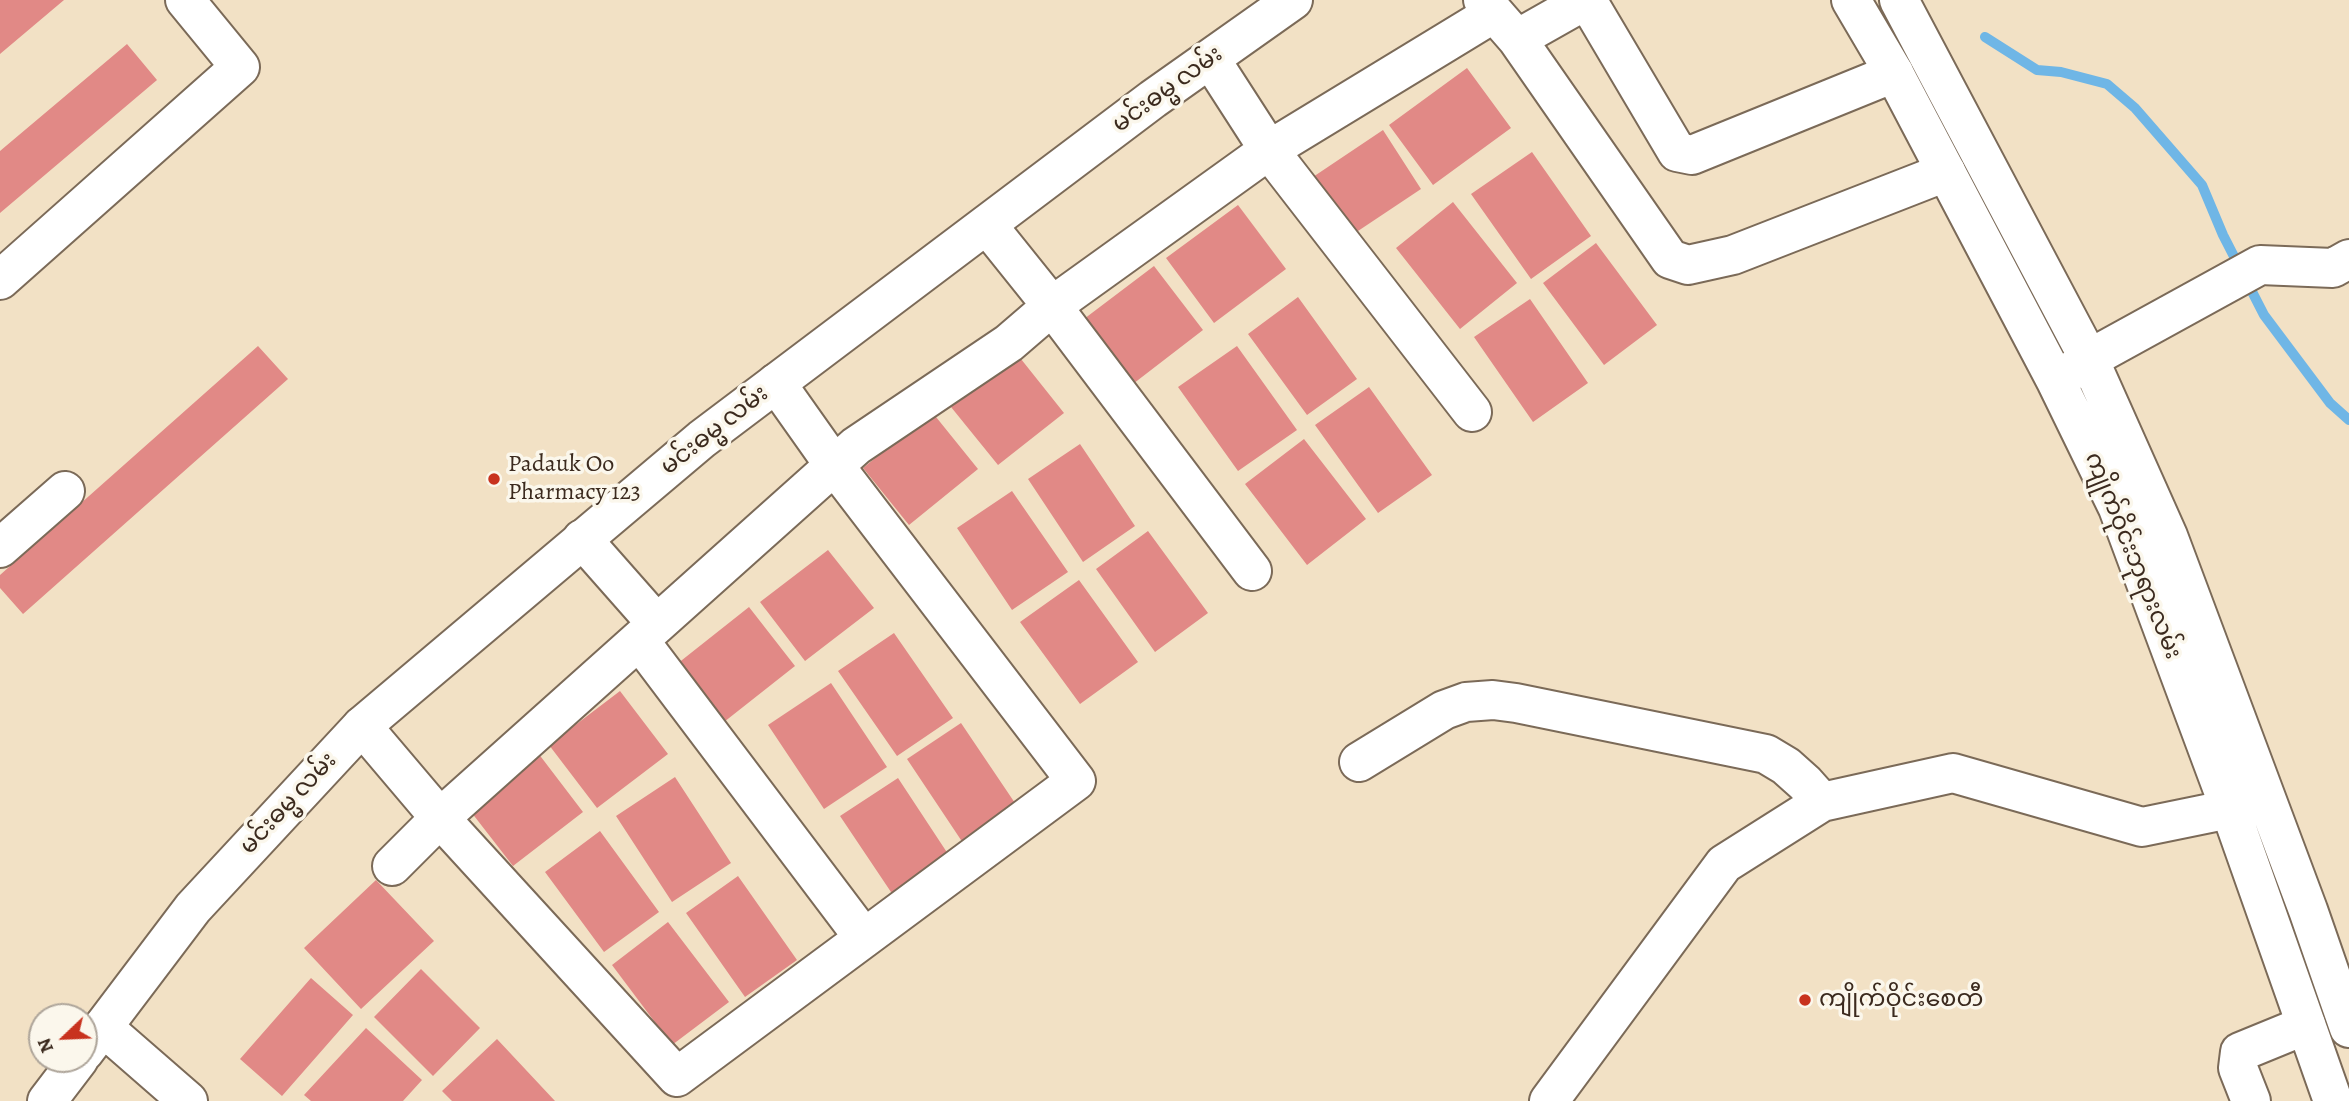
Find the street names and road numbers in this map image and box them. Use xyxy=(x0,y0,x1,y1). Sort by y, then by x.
street label: မင်းဓမ္မ လမ်း xyxy=(1107,40,1229,140)
street label: မင်းဓမ္မ လမ်း xyxy=(655,380,775,482)
street label: ကျိုက်ဝိုင်းဘုရားလမ်း xyxy=(2077,448,2187,664)
street label: မင်းဓမ္မ လမ်း xyxy=(235,747,343,861)

